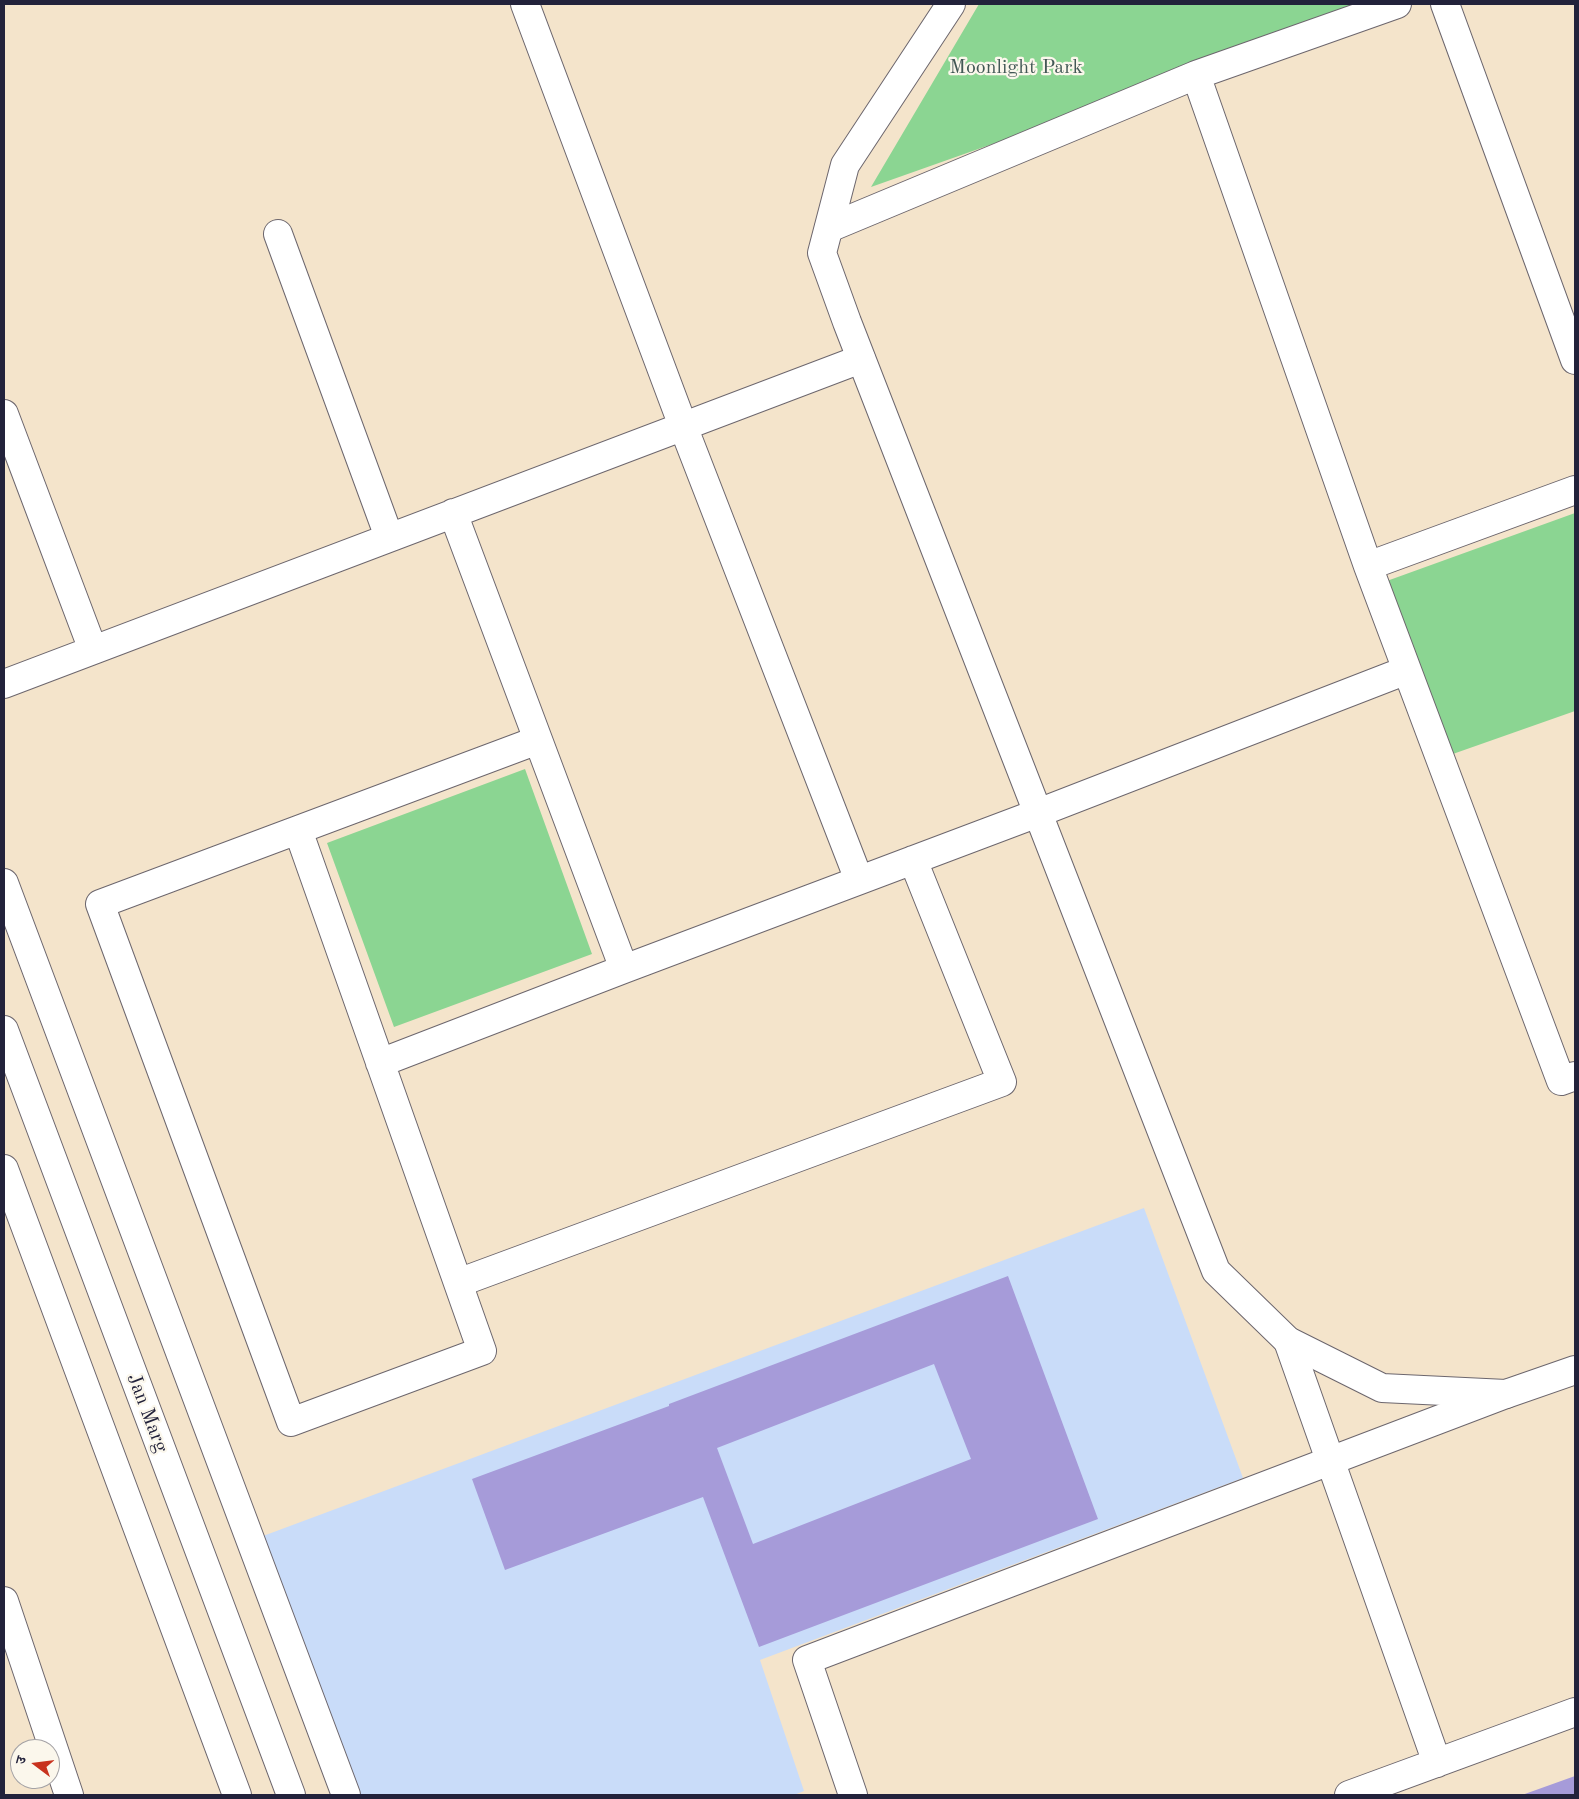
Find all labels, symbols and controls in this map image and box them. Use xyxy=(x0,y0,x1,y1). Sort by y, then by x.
park label: Moonlight Park xyxy=(949,56,1083,80)
street label: Jan Marg xyxy=(121,1370,173,1456)
north arrow xyxy=(10,1739,60,1789)
text: उ xyxy=(14,1755,29,1766)

